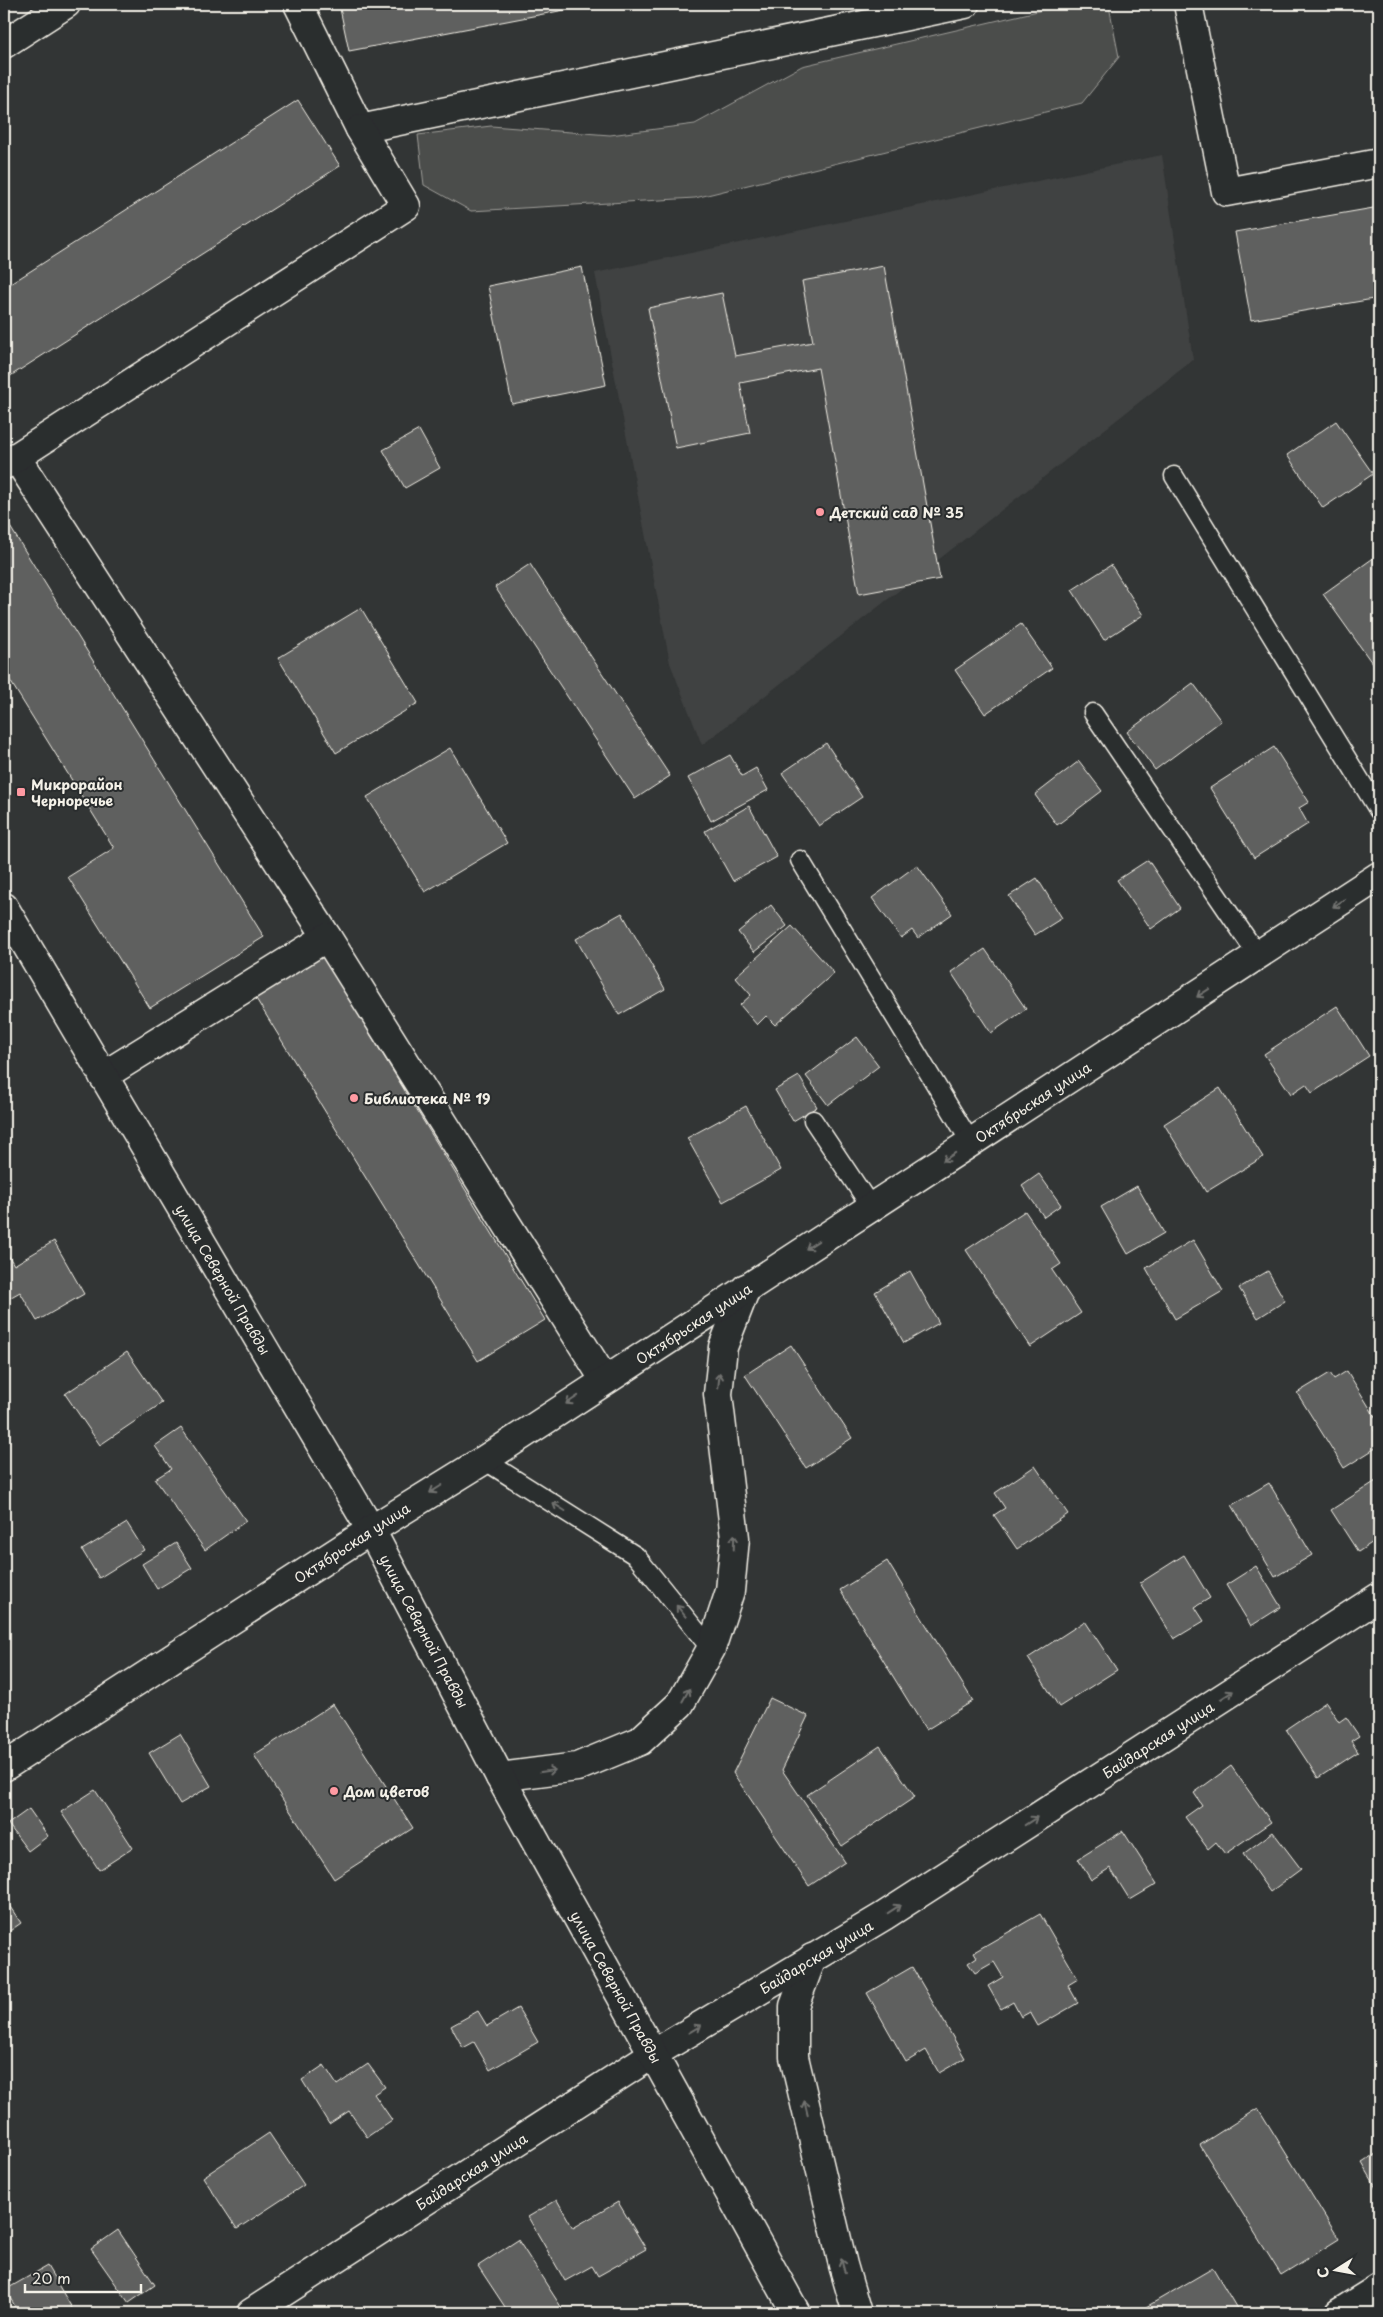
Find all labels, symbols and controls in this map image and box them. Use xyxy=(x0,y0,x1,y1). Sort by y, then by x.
place label: Детский сад № 35 xyxy=(829,502,964,523)
marker: Детский сад № 35 xyxy=(814,506,826,518)
place label: Микрорайон Черноречье xyxy=(31,774,123,811)
marker: Микрорайон Черноречье xyxy=(15,786,27,798)
one-way arrow xyxy=(1332,898,1346,908)
one-way arrow xyxy=(1196,987,1210,998)
street label: Октябрьская улица xyxy=(970,1056,1095,1148)
place label: Библиотека № 19 xyxy=(364,1088,491,1109)
marker: Библиотека № 19 xyxy=(348,1092,360,1104)
one-way arrow xyxy=(942,1152,956,1162)
street label: улица Северной Правды xyxy=(171,1200,276,1358)
one-way arrow xyxy=(806,1240,820,1250)
street label: Октябрьская улица xyxy=(631,1278,756,1369)
one-way arrow xyxy=(715,1373,724,1389)
one-way arrow xyxy=(566,1395,580,1405)
one-way arrow xyxy=(430,1484,444,1494)
street label: Октябрьская улица xyxy=(290,1497,414,1588)
one-way arrow xyxy=(552,1502,566,1512)
one-way arrow xyxy=(729,1534,739,1550)
street label: улица Северной Правды xyxy=(374,1550,474,1712)
one-way arrow xyxy=(675,1605,686,1618)
one-way arrow xyxy=(681,1688,691,1702)
one-way arrow xyxy=(1219,1690,1233,1700)
street label: Байдарская улица xyxy=(1098,1696,1218,1783)
one-way arrow xyxy=(540,1765,556,1775)
place label: Дом цветов xyxy=(343,1781,429,1802)
marker: Дом цветов xyxy=(328,1785,340,1797)
one-way arrow xyxy=(1024,1816,1038,1826)
one-way arrow xyxy=(887,1904,901,1914)
street label: улица Северной Правды xyxy=(565,1907,667,2067)
street label: Байдарская улица xyxy=(755,1914,877,1999)
one-way arrow xyxy=(687,2023,701,2033)
one-way arrow xyxy=(801,2101,810,2117)
street label: Байдарская улица xyxy=(411,2127,531,2215)
north arrow xyxy=(1310,2244,1360,2294)
one-way arrow xyxy=(838,2259,848,2275)
scale bar xyxy=(25,2262,141,2294)
text: С xyxy=(1311,2265,1334,2280)
text: 20 m xyxy=(32,2266,71,2289)

